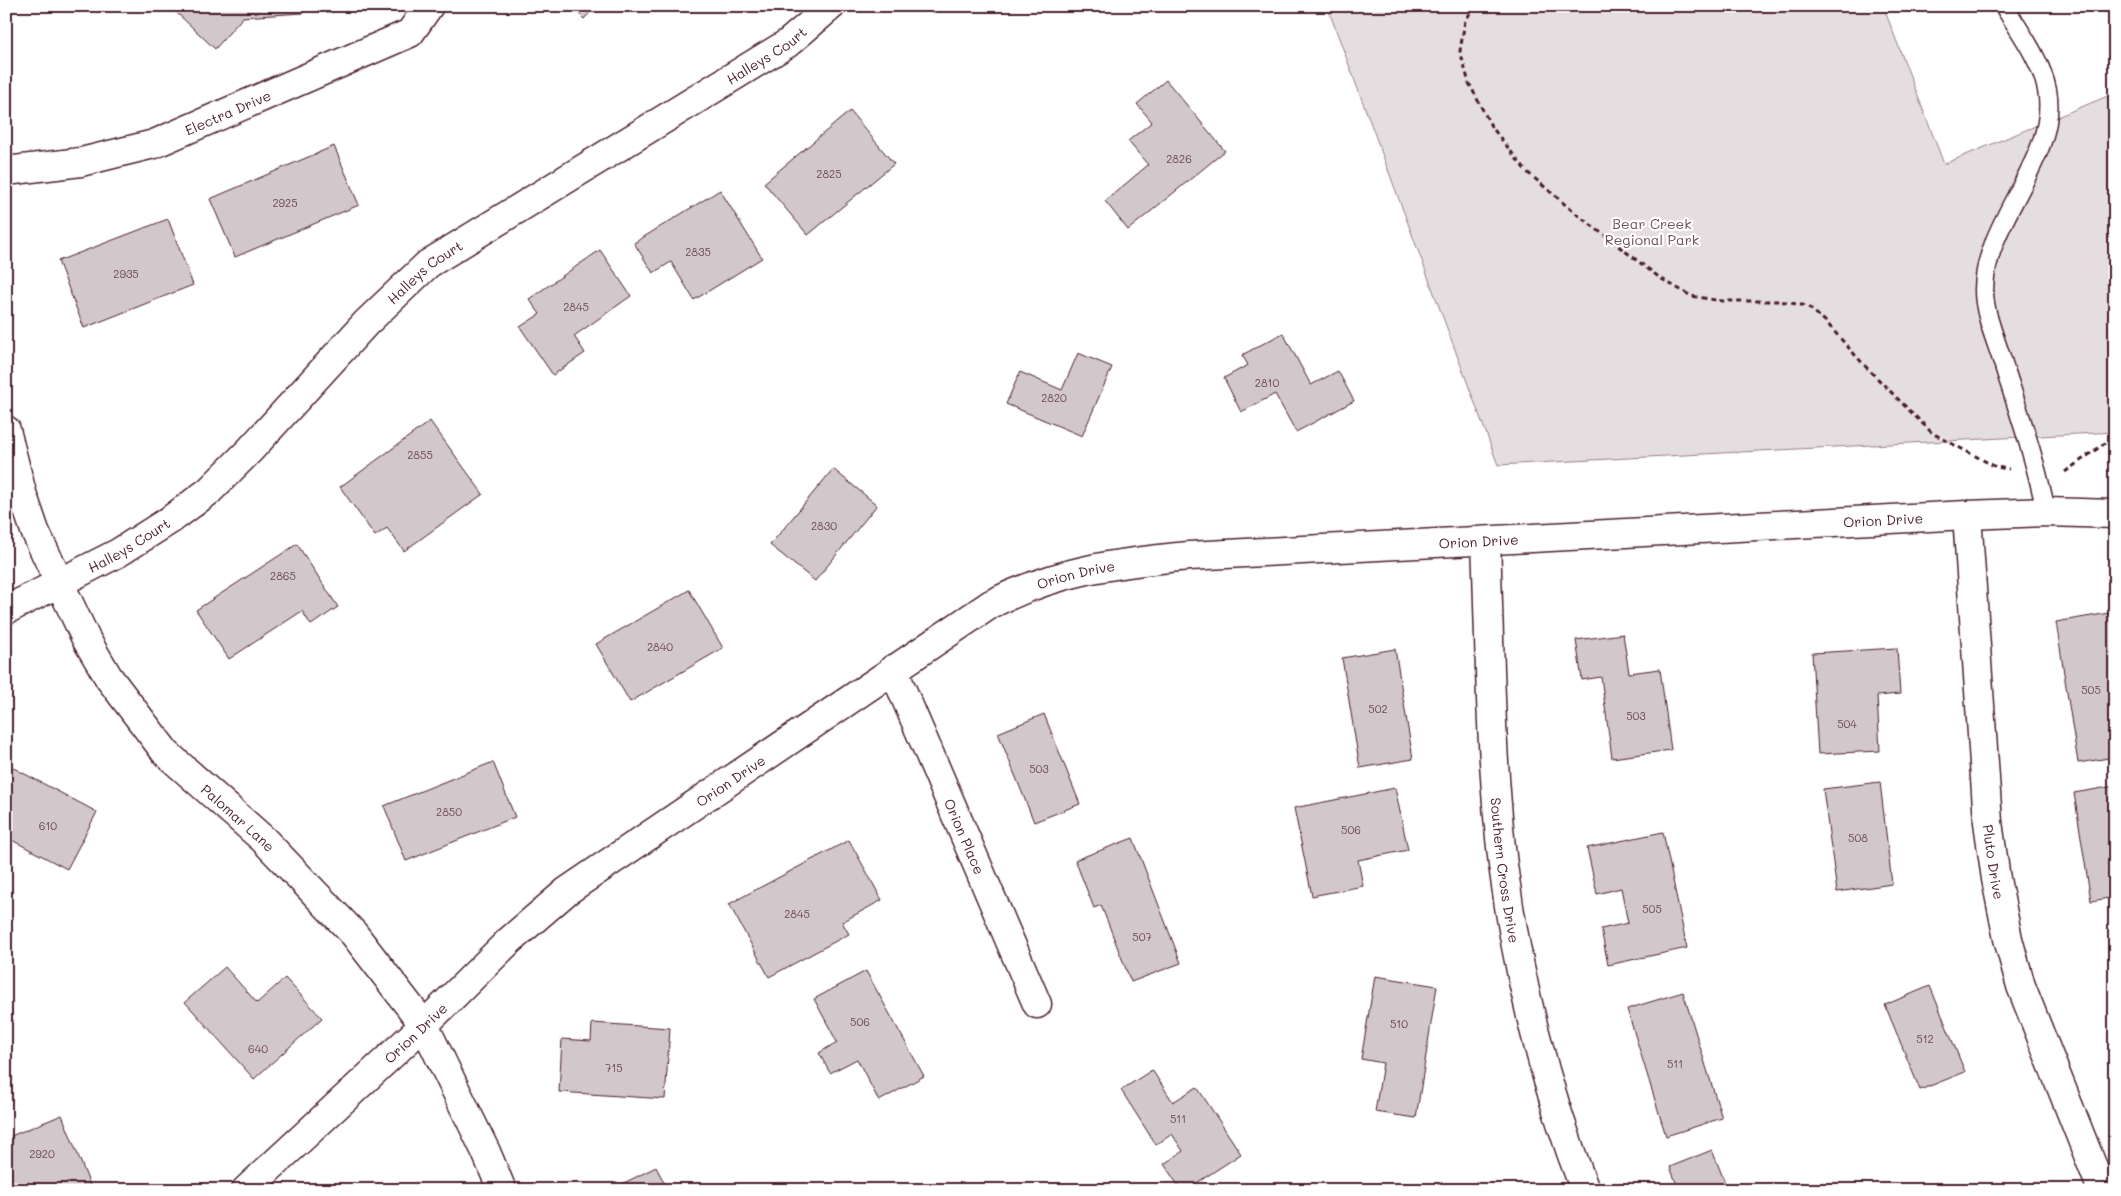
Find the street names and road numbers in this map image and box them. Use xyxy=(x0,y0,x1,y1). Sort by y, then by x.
street label: Halleys Court xyxy=(723,22,810,88)
street label: Electra Drive xyxy=(182,85,274,139)
street label: Halleys Court xyxy=(383,236,466,308)
street label: Orion Drive xyxy=(1843,508,1924,531)
street label: Halleys Court xyxy=(84,513,173,576)
street label: Orion Drive xyxy=(1438,529,1519,552)
street label: Orion Drive xyxy=(1034,555,1116,593)
street label: Orion Drive xyxy=(692,750,769,811)
street label: Palomar Lane xyxy=(197,779,279,856)
street label: Orion Place xyxy=(940,795,990,877)
street label: Southern Cross Drive xyxy=(1487,797,1525,944)
street label: Pluto Drive xyxy=(1979,823,2009,901)
street label: Orion Drive xyxy=(380,998,451,1067)

